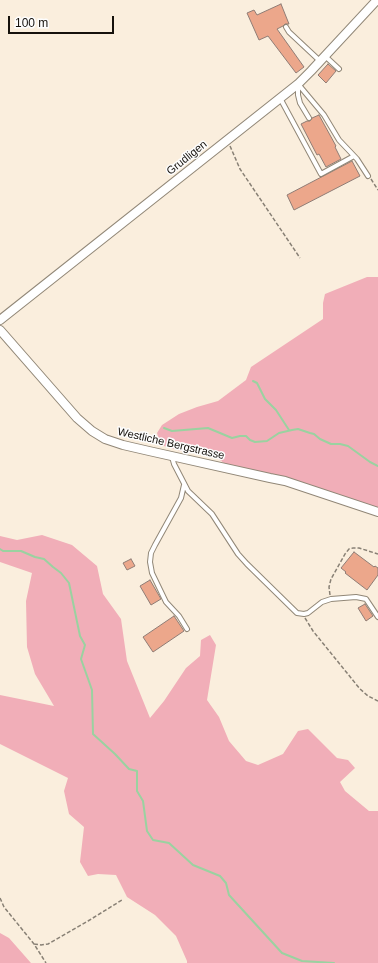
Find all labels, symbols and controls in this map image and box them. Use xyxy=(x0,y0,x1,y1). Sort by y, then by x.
scale bar xyxy=(10,8,116,34)
text: 100 m xyxy=(15,16,48,30)
street label: Grudligen xyxy=(164,138,210,178)
street label: Westliche Bergstrasse xyxy=(116,425,226,463)

